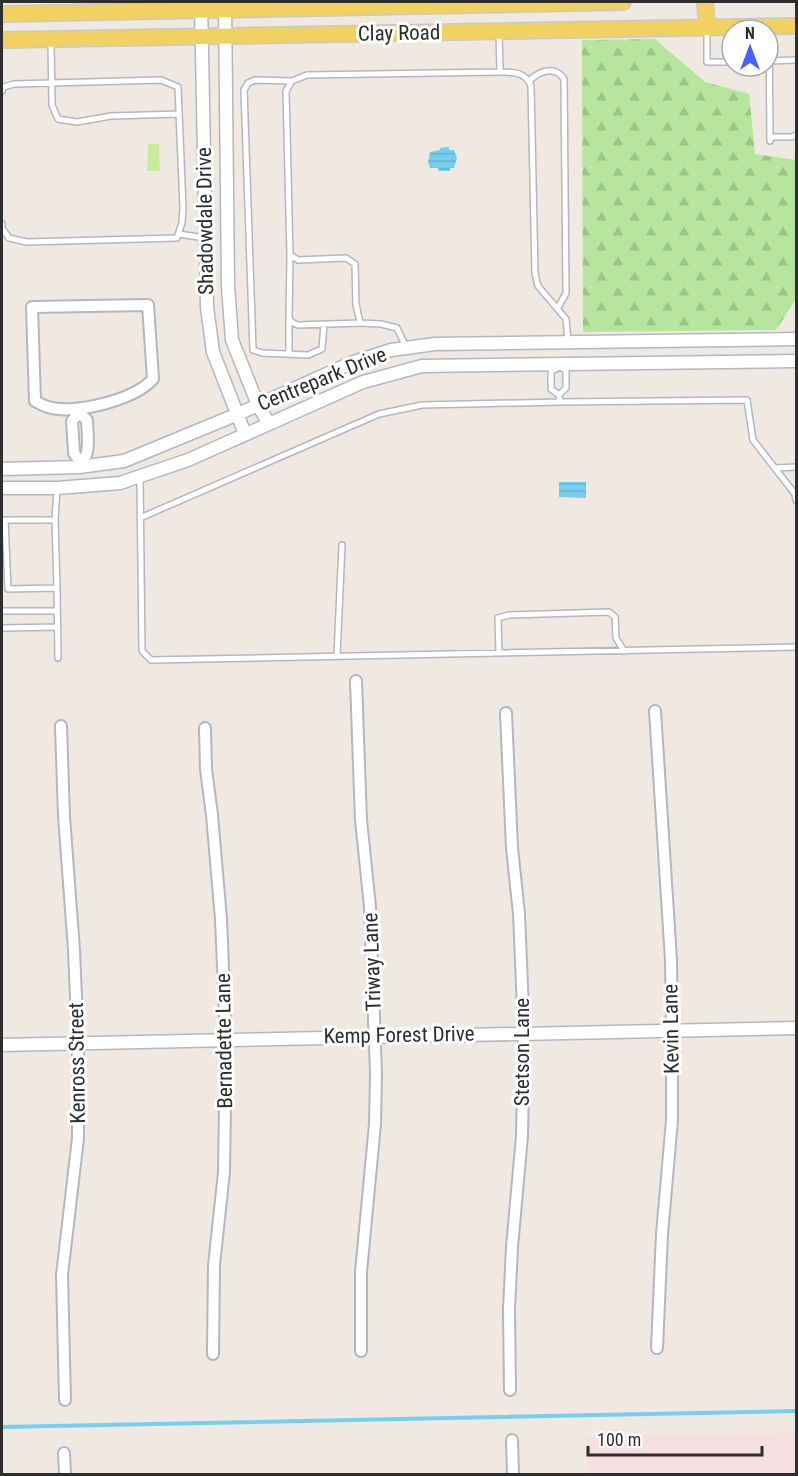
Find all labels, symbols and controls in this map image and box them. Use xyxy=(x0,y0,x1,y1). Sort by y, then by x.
north arrow xyxy=(720,18,780,78)
street label: Clay Road xyxy=(358,20,440,46)
text: N xyxy=(745,24,755,43)
street label: Shadowdale Drive xyxy=(192,147,218,295)
street label: Centrepark Drive xyxy=(254,342,390,416)
street label: Triway Lane xyxy=(358,912,386,1012)
street label: Bernadette Lane xyxy=(211,973,237,1109)
street label: Kevin Lane xyxy=(658,984,684,1074)
street label: Stetson Lane xyxy=(510,998,534,1106)
street label: Kenross Street xyxy=(64,1002,90,1124)
street label: Kemp Forest Drive xyxy=(323,1022,475,1048)
scale bar xyxy=(588,1419,762,1457)
text: 100 m xyxy=(597,1429,641,1450)

